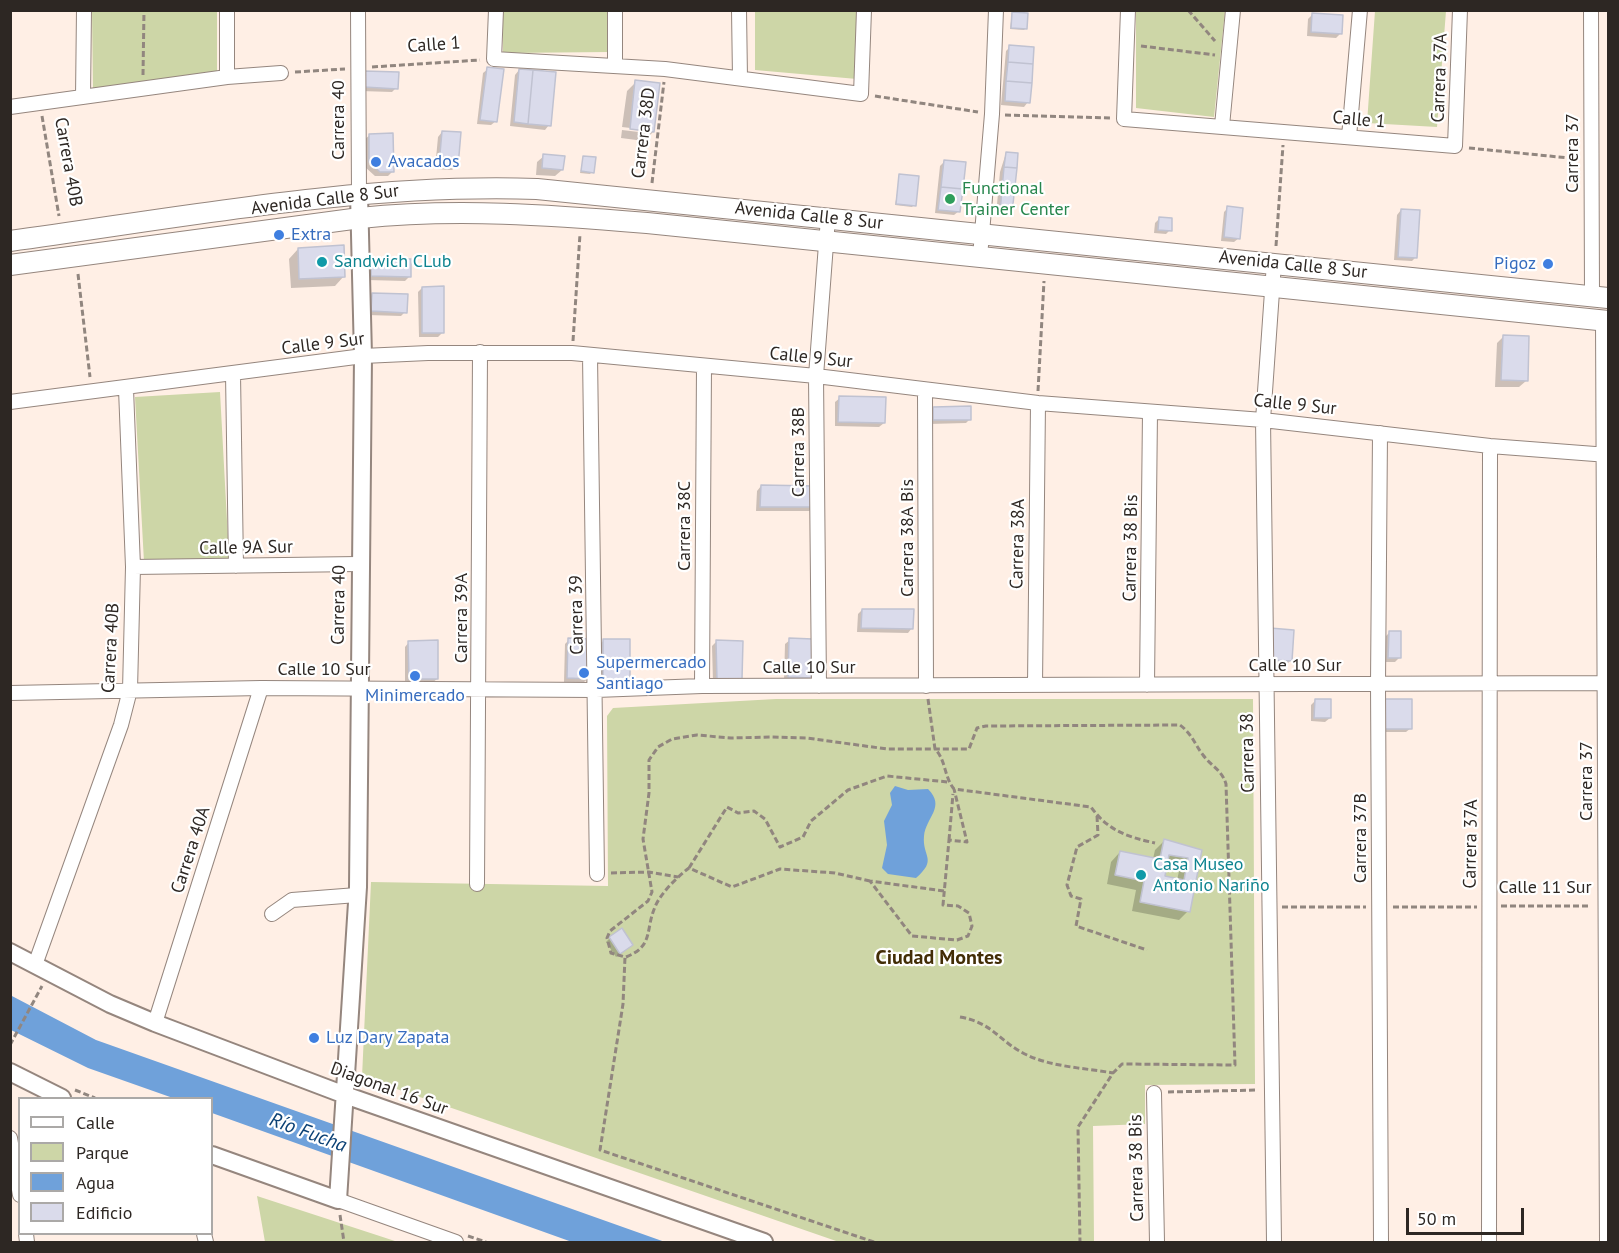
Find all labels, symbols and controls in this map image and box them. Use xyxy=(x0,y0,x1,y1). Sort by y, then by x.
street label: Calle 1 xyxy=(407,32,461,58)
street label: Carrera 37A xyxy=(1428,33,1452,123)
street label: Carrera 40 xyxy=(328,80,350,160)
street label: Carrera 38D xyxy=(628,86,660,180)
street label: Calle 1 xyxy=(1332,107,1386,133)
street label: Carrera 37 xyxy=(1562,113,1584,193)
street label: Carrera 40B xyxy=(50,116,86,208)
place label: Avacados xyxy=(388,151,459,173)
marker: Avacados xyxy=(369,155,383,169)
place label: Functional Trainer Center xyxy=(962,178,1070,220)
street label: Avenida Calle 8 Sur xyxy=(250,180,400,220)
marker: Functional Trainer Center xyxy=(943,192,957,206)
street label: Avenida Calle 8 Sur xyxy=(734,197,884,235)
place label: Extra xyxy=(291,224,331,246)
marker: Extra xyxy=(272,228,286,242)
street label: Avenida Calle 8 Sur xyxy=(1218,246,1368,284)
place label: Sandwich CLub xyxy=(334,251,451,273)
place label: Pigoz xyxy=(1494,253,1536,275)
marker: Sandwich CLub xyxy=(315,255,329,269)
marker: Pigoz xyxy=(1541,257,1555,271)
street label: Calle 9 Sur xyxy=(280,328,366,360)
street label: Calle 9 Sur xyxy=(768,343,854,373)
street label: Calle 9 Sur xyxy=(1252,390,1338,420)
street label: Carrera 38B xyxy=(788,407,810,497)
street label: Carrera 38A Bis xyxy=(897,479,919,597)
street label: Carrera 38C xyxy=(674,481,696,571)
street label: Carrera 38 Bis xyxy=(1119,494,1143,602)
street label: Carrera 38A xyxy=(1006,499,1030,589)
street label: Calle 9A Sur xyxy=(199,536,293,560)
street label: Carrera 40 xyxy=(328,565,350,645)
street label: Carrera 39A xyxy=(451,573,473,663)
street label: Carrera 39 xyxy=(566,575,588,655)
street label: Carrera 40B xyxy=(98,602,124,694)
place label: Supermercado Santiago xyxy=(596,652,707,694)
street label: Calle 10 Sur xyxy=(1248,655,1342,677)
street label: Calle 10 Sur xyxy=(762,657,856,679)
street label: Calle 10 Sur xyxy=(277,659,371,681)
marker: Supermercado Santiago xyxy=(577,666,591,680)
marker: Minimercado xyxy=(408,669,422,683)
place label: Minimercado xyxy=(365,685,465,707)
street label: Carrera 38 xyxy=(1237,713,1259,793)
street label: Carrera 37 xyxy=(1576,741,1598,821)
street label: Carrera 37B xyxy=(1350,793,1372,883)
street label: Carrera 37A xyxy=(1459,799,1483,889)
street label: Carrera 40A xyxy=(167,804,215,896)
place label: Casa Museo Antonio Nariño xyxy=(1153,854,1270,896)
marker: Casa Museo Antonio Nariño xyxy=(1134,868,1148,882)
street label: Calle 11 Sur xyxy=(1498,877,1592,899)
district label: Ciudad Montes xyxy=(876,946,1002,970)
place label: Luz Dary Zapata xyxy=(326,1027,450,1049)
marker: Luz Dary Zapata xyxy=(307,1031,321,1045)
street label: Diagonal 16 Sur xyxy=(327,1058,451,1120)
legend xyxy=(18,1097,213,1235)
water label: Río Fucha xyxy=(266,1108,350,1158)
text: Calle xyxy=(76,1111,115,1134)
street label: Carrera 38 Bis xyxy=(1125,1114,1149,1222)
text: Parque xyxy=(76,1141,129,1164)
text: Agua xyxy=(76,1171,115,1194)
scale bar xyxy=(1409,1196,1528,1234)
text: Edificio xyxy=(76,1201,132,1224)
text: 50 m xyxy=(1417,1207,1456,1230)

